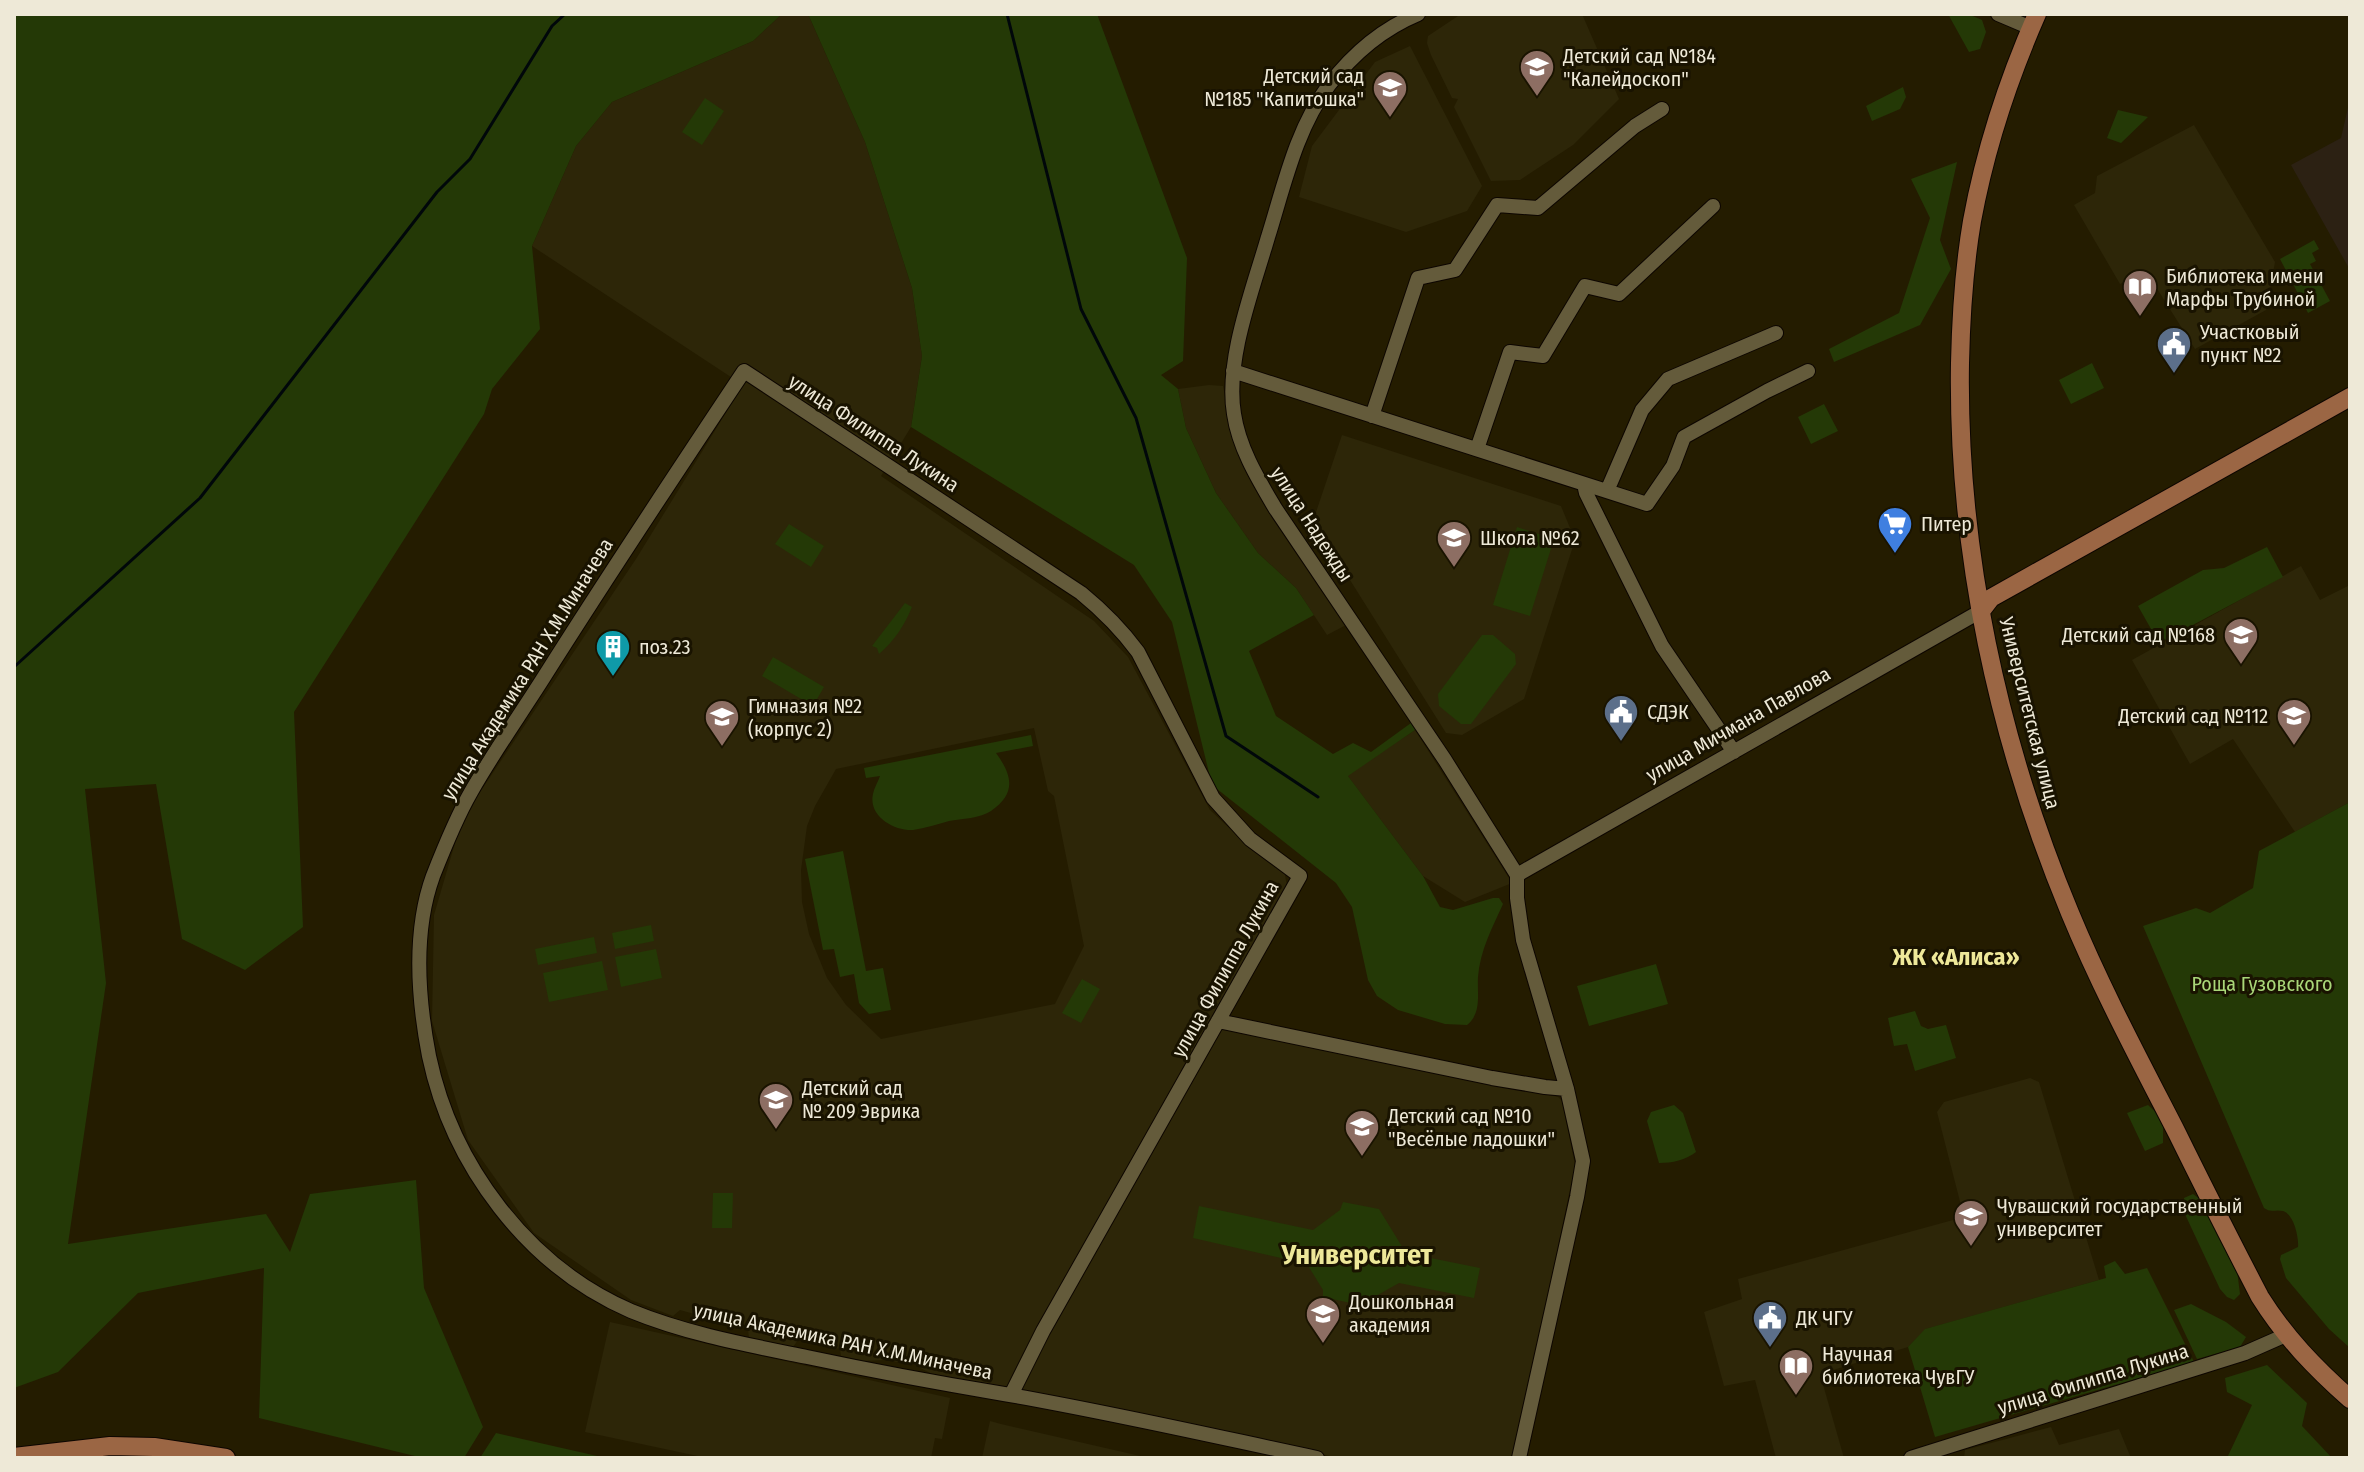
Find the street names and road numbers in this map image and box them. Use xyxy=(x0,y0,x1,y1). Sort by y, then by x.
street label: улица Филиппа Лукина xyxy=(784,369,964,497)
street label: улица Надежды xyxy=(1266,462,1358,586)
street label: улица Академика РАН Х.М.Миначева xyxy=(436,534,618,804)
street label: Университетская улица xyxy=(1994,613,2065,812)
street label: улица Мичмана Павлова xyxy=(1642,661,1834,787)
street label: улица Филиппа Лукина xyxy=(1166,876,1284,1062)
street label: улица Академика РАН Х.М.Миначева xyxy=(692,1298,994,1384)
street label: улица Филиппа Лукина xyxy=(1995,1339,2191,1419)

